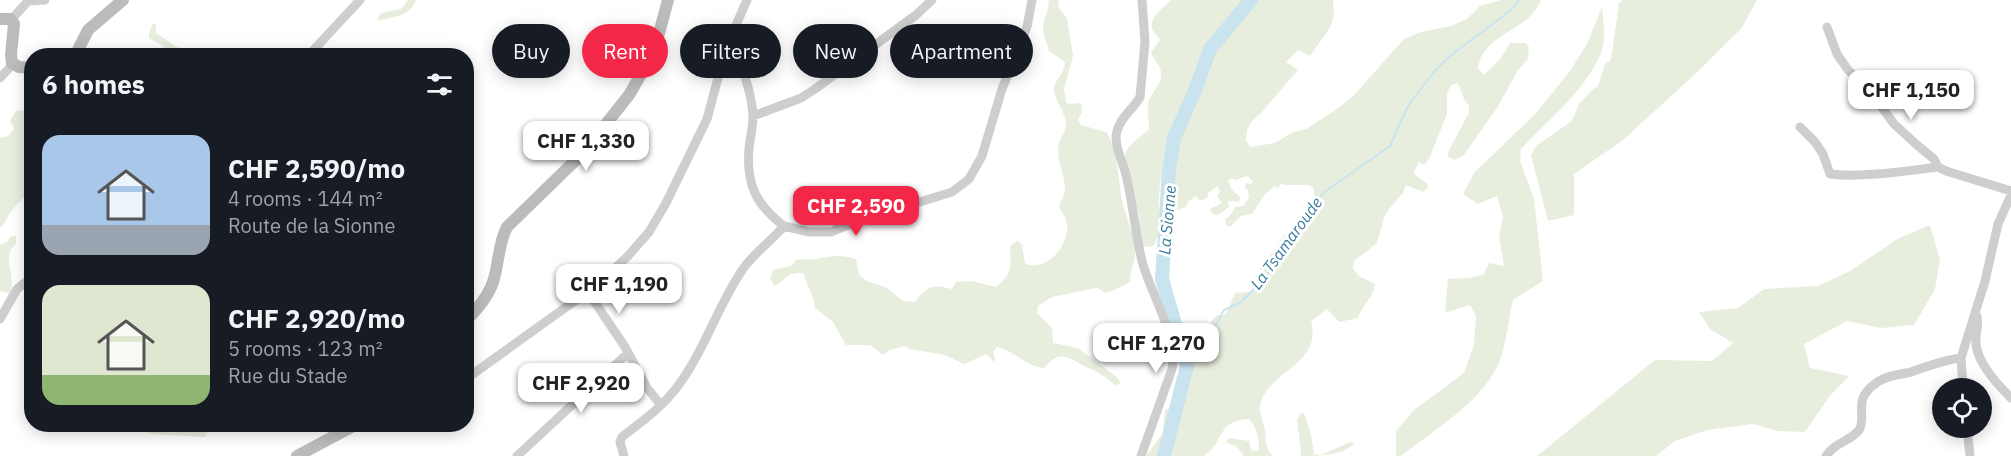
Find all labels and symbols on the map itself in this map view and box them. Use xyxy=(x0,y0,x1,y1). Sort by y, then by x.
pin: CHF 1,150 xyxy=(1842,70,1980,121)
pin: CHF 1,330 xyxy=(517,121,655,172)
water label: La Sionne xyxy=(1154,185,1180,255)
pin: CHF 2,590 xyxy=(787,186,925,237)
water label: La Tsamaroude xyxy=(1246,193,1326,293)
pin: CHF 1,190 xyxy=(550,264,688,315)
pin: CHF 1,270 xyxy=(1087,323,1225,374)
pin: CHF 2,920 xyxy=(512,363,650,414)

